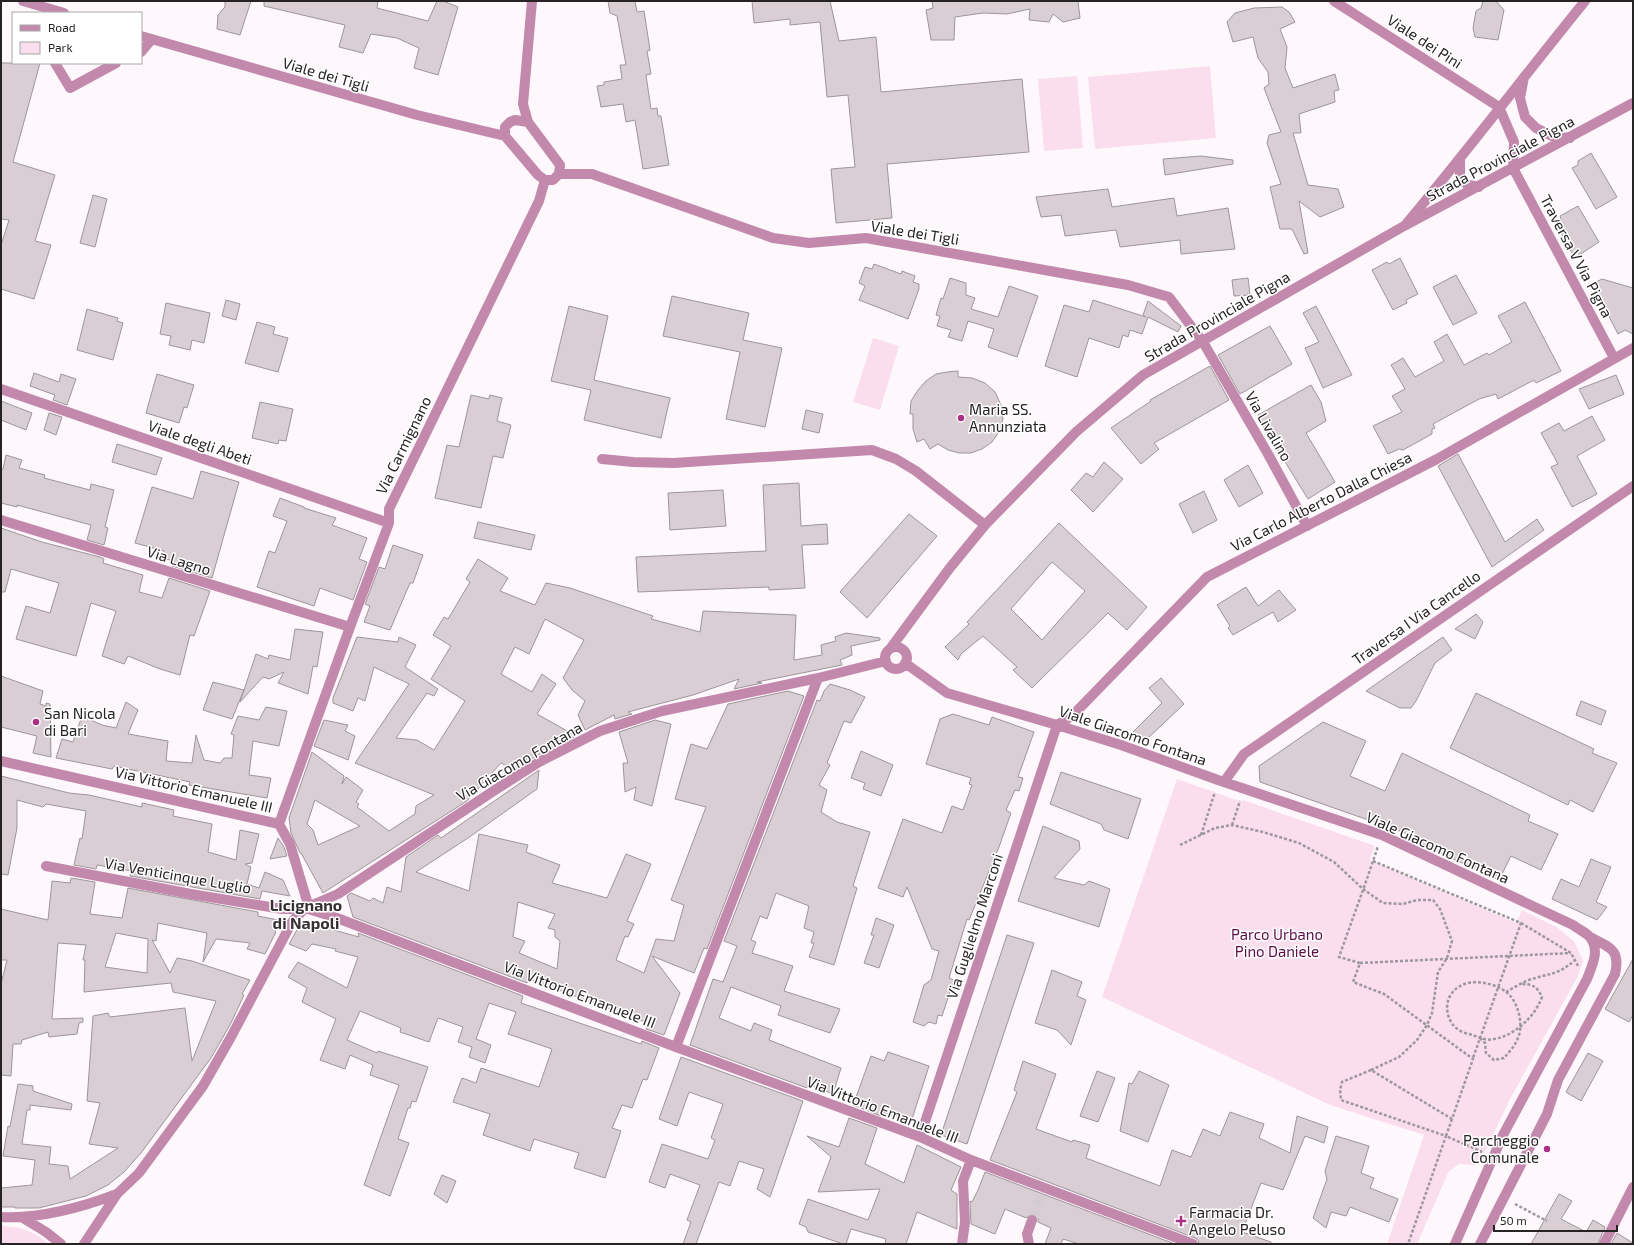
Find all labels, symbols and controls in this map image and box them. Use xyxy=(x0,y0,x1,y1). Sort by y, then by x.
street label: Viale dei Pini xyxy=(1384,10,1466,72)
legend xyxy=(12,12,142,64)
text: Road xyxy=(48,20,76,34)
text: Park xyxy=(48,40,73,54)
street label: Viale dei Tigli xyxy=(281,53,371,95)
street label: Strada Provinciale Pigna xyxy=(1423,111,1577,205)
street label: Traversa V Via Pigna xyxy=(1537,192,1617,320)
street label: Viale dei Tigli xyxy=(869,216,961,248)
street label: Strada Provinciale Pigna xyxy=(1141,267,1293,365)
street label: Via Livalino xyxy=(1242,388,1296,464)
street label: Via Carmignano xyxy=(372,393,434,497)
place label: Maria SS. Annunziata xyxy=(969,400,1047,435)
marker: Maria SS. Annunziata xyxy=(956,413,966,423)
street label: Viale degli Abeti xyxy=(146,416,254,468)
street label: Via Carlo Alberto Dalla Chiesa xyxy=(1227,447,1415,555)
street label: Via Lagno xyxy=(145,542,213,578)
street label: Traversa I Via Cancello xyxy=(1348,566,1484,668)
street label: Viale Giacomo Fontana xyxy=(1057,701,1209,769)
place label: San Nicola di Bari xyxy=(44,704,115,739)
marker: San Nicola di Bari xyxy=(31,717,41,727)
street label: Via Giacomo Fontana xyxy=(453,718,585,804)
street label: Via Vittorio Emanuele III xyxy=(113,762,275,816)
street label: Viale Giacomo Fontana xyxy=(1364,807,1512,887)
street label: Via Guglielmo Marconi xyxy=(942,851,1006,1001)
street label: Via Venticinque Luglio xyxy=(103,853,253,897)
district label: Licignano di Napoli xyxy=(270,895,342,932)
park label: Parco Urbano Pino Daniele xyxy=(1231,925,1323,960)
street label: Via Vittorio Emanuele III xyxy=(502,957,658,1031)
street label: Via Vittorio Emanuele III xyxy=(805,1072,961,1146)
place label: Parcheggio Comunale xyxy=(1463,1131,1539,1166)
marker: Parcheggio Comunale xyxy=(1542,1144,1552,1154)
place label: Farmacia Dr. Angelo Peluso xyxy=(1189,1203,1286,1238)
scale bar xyxy=(1494,1207,1617,1233)
text: 50 m xyxy=(1500,1213,1527,1227)
marker: Farmacia Dr. Angelo Peluso xyxy=(1176,1216,1186,1226)

